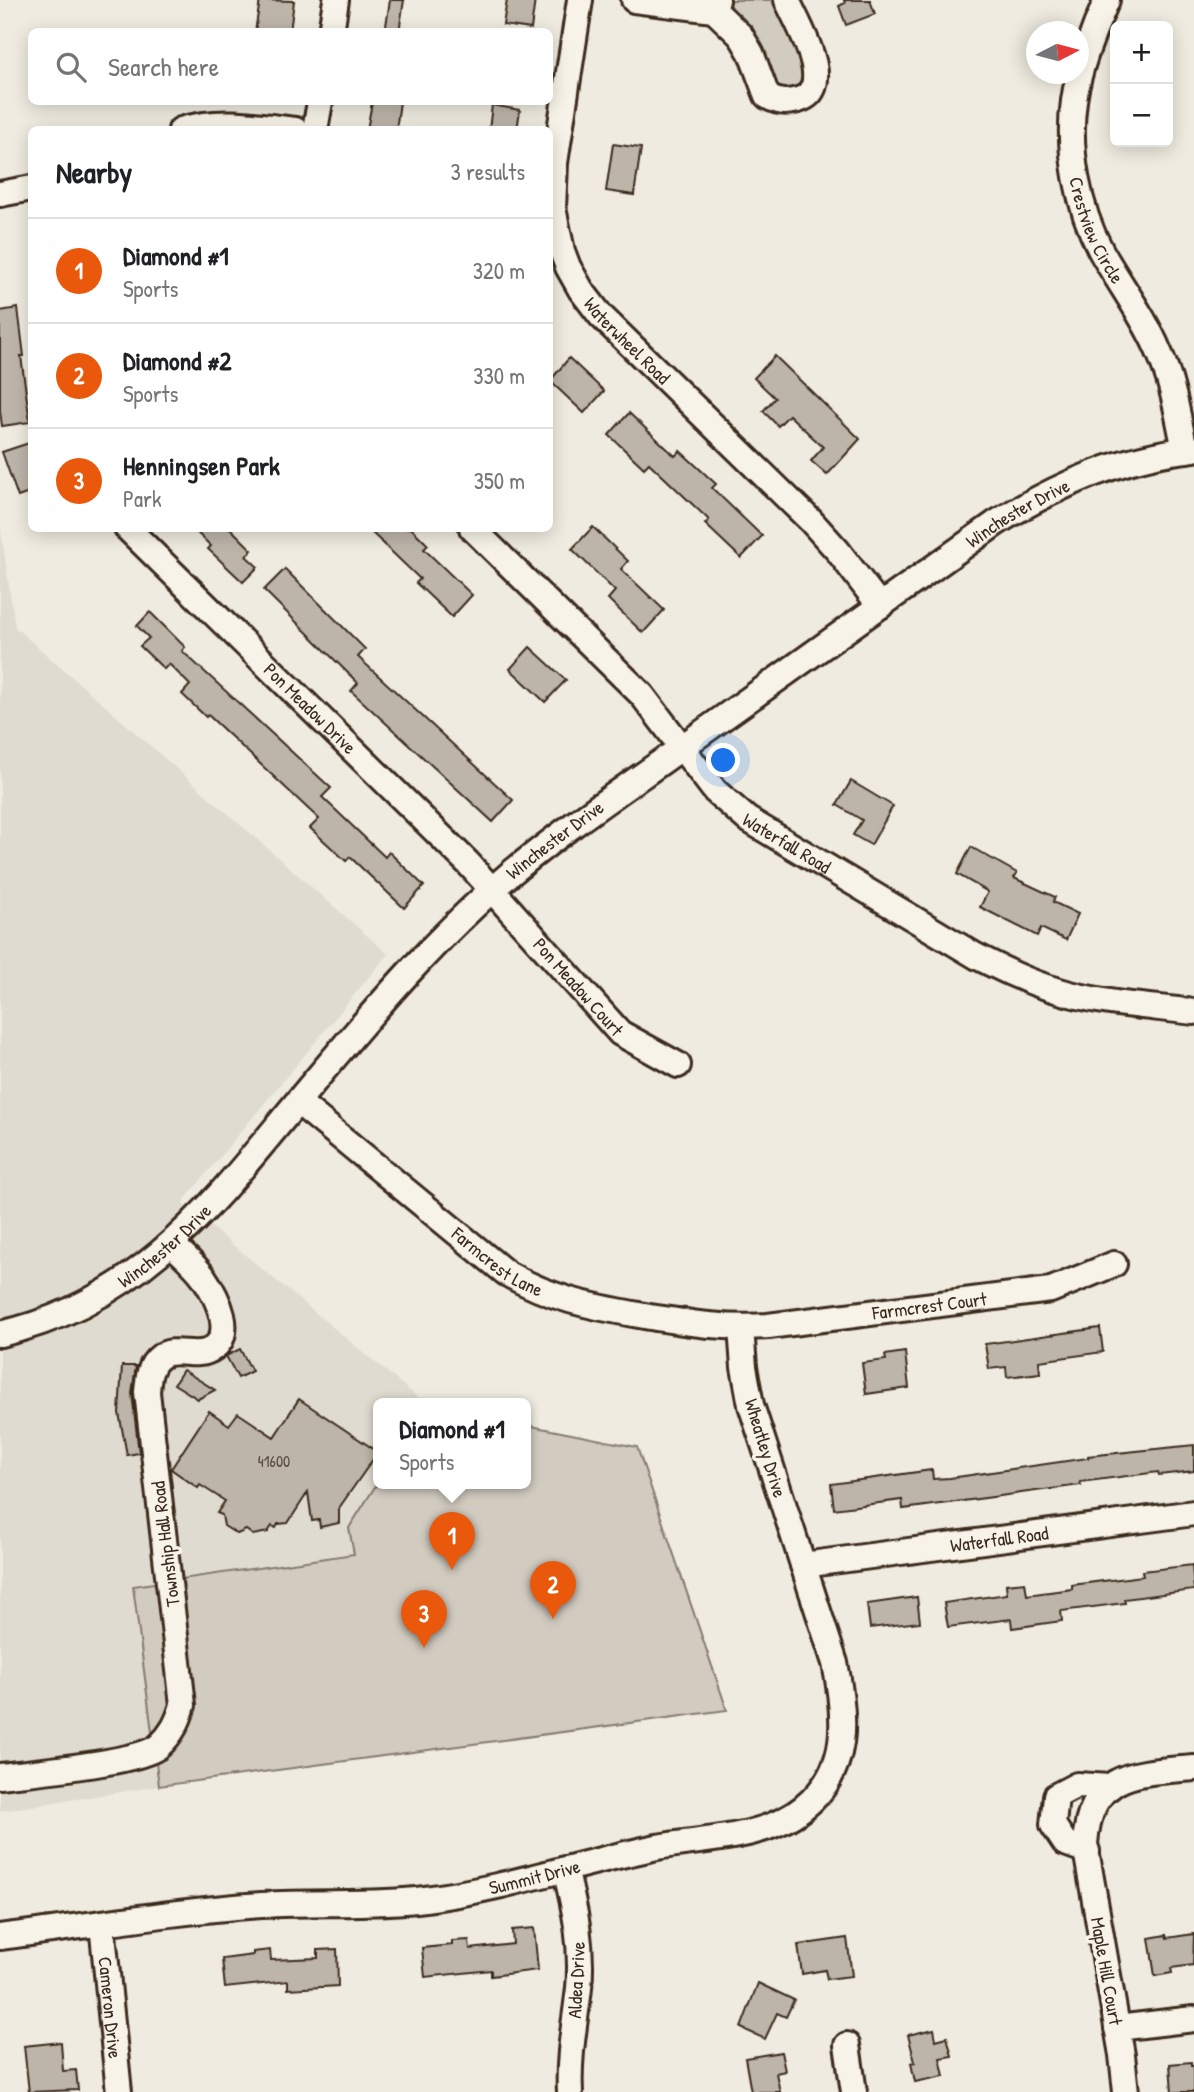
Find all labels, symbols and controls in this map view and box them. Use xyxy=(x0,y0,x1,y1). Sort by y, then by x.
north arrow xyxy=(1026,21,1089,84)
map controls xyxy=(1110,21,1173,147)
button: + xyxy=(1110,21,1173,84)
search box xyxy=(28,28,553,105)
icon: search xyxy=(52,48,90,86)
text: Search here xyxy=(108,49,219,84)
button: − xyxy=(1110,84,1173,147)
text: Nearby xyxy=(56,152,132,192)
text: 3 results xyxy=(450,156,525,187)
street label: Crestview Circle xyxy=(1063,175,1131,289)
text: Diamond #1 xyxy=(123,238,229,273)
text: 1 xyxy=(75,255,83,286)
text: 320 m xyxy=(473,255,525,286)
text: Sports xyxy=(123,273,178,304)
street label: Waterwheel Road xyxy=(578,292,677,390)
text: Diamond #2 xyxy=(123,343,231,378)
text: 2 xyxy=(74,360,84,391)
text: 330 m xyxy=(473,360,525,391)
text: Sports xyxy=(123,378,178,409)
text: Henningsen Park xyxy=(123,448,280,483)
text: 3 xyxy=(74,465,84,496)
text: 350 m xyxy=(474,465,525,496)
street label: Winchester Drive xyxy=(960,472,1074,554)
text: Park xyxy=(123,483,161,514)
street label: Pon Meadow Drive xyxy=(258,657,363,760)
your location xyxy=(706,743,740,777)
street label: Winchester Drive xyxy=(500,794,609,885)
street label: Waterfall Road xyxy=(738,806,836,880)
street label: Pon Meadow Court xyxy=(528,932,630,1042)
street label: Winchester Drive xyxy=(112,1198,217,1294)
street label: Farmcrest Lane xyxy=(446,1220,547,1303)
street label: Farmcrest Court xyxy=(870,1285,988,1326)
street label: Wheatley Drive xyxy=(739,1395,793,1501)
popup xyxy=(373,1398,531,1489)
text: Diamond #1 xyxy=(399,1411,505,1446)
text: Sports xyxy=(399,1446,454,1477)
house number: 41600 xyxy=(258,1450,290,1472)
street label: Township Hall Road xyxy=(144,1479,186,1608)
pin: 1 xyxy=(429,1512,475,1570)
street label: Waterfall Road xyxy=(949,1519,1050,1558)
pin: 2 xyxy=(530,1561,576,1619)
pin: 3 xyxy=(401,1590,447,1648)
street label: Summit Drive xyxy=(486,1853,583,1900)
street label: Maple Hill Court xyxy=(1085,1915,1129,2027)
street label: Aldea Drive xyxy=(561,1940,591,2019)
street label: Cameron Drive xyxy=(92,1955,129,2060)

